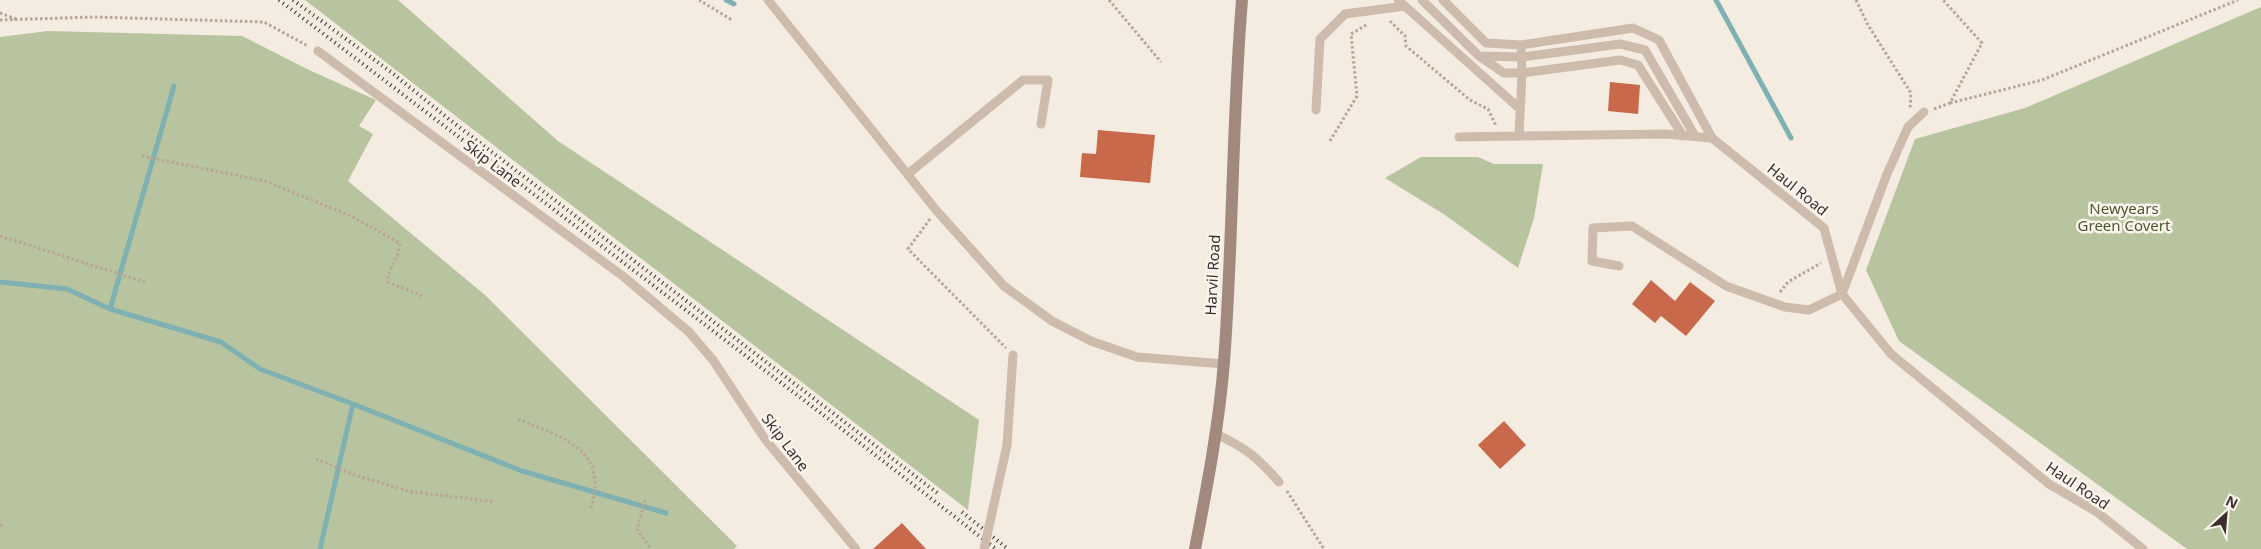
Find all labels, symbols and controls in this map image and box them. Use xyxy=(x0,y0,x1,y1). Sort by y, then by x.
street label: Skip Lane xyxy=(460,135,526,191)
street label: Haul Road xyxy=(1763,158,1833,220)
park label: Newyears Green Covert xyxy=(2078,198,2171,235)
street label: Harvil Road xyxy=(1200,234,1224,316)
street label: Skip Lane xyxy=(758,409,814,475)
street label: Haul Road xyxy=(2042,456,2114,514)
north arrow xyxy=(2201,489,2251,539)
text: N xyxy=(2223,491,2241,513)

